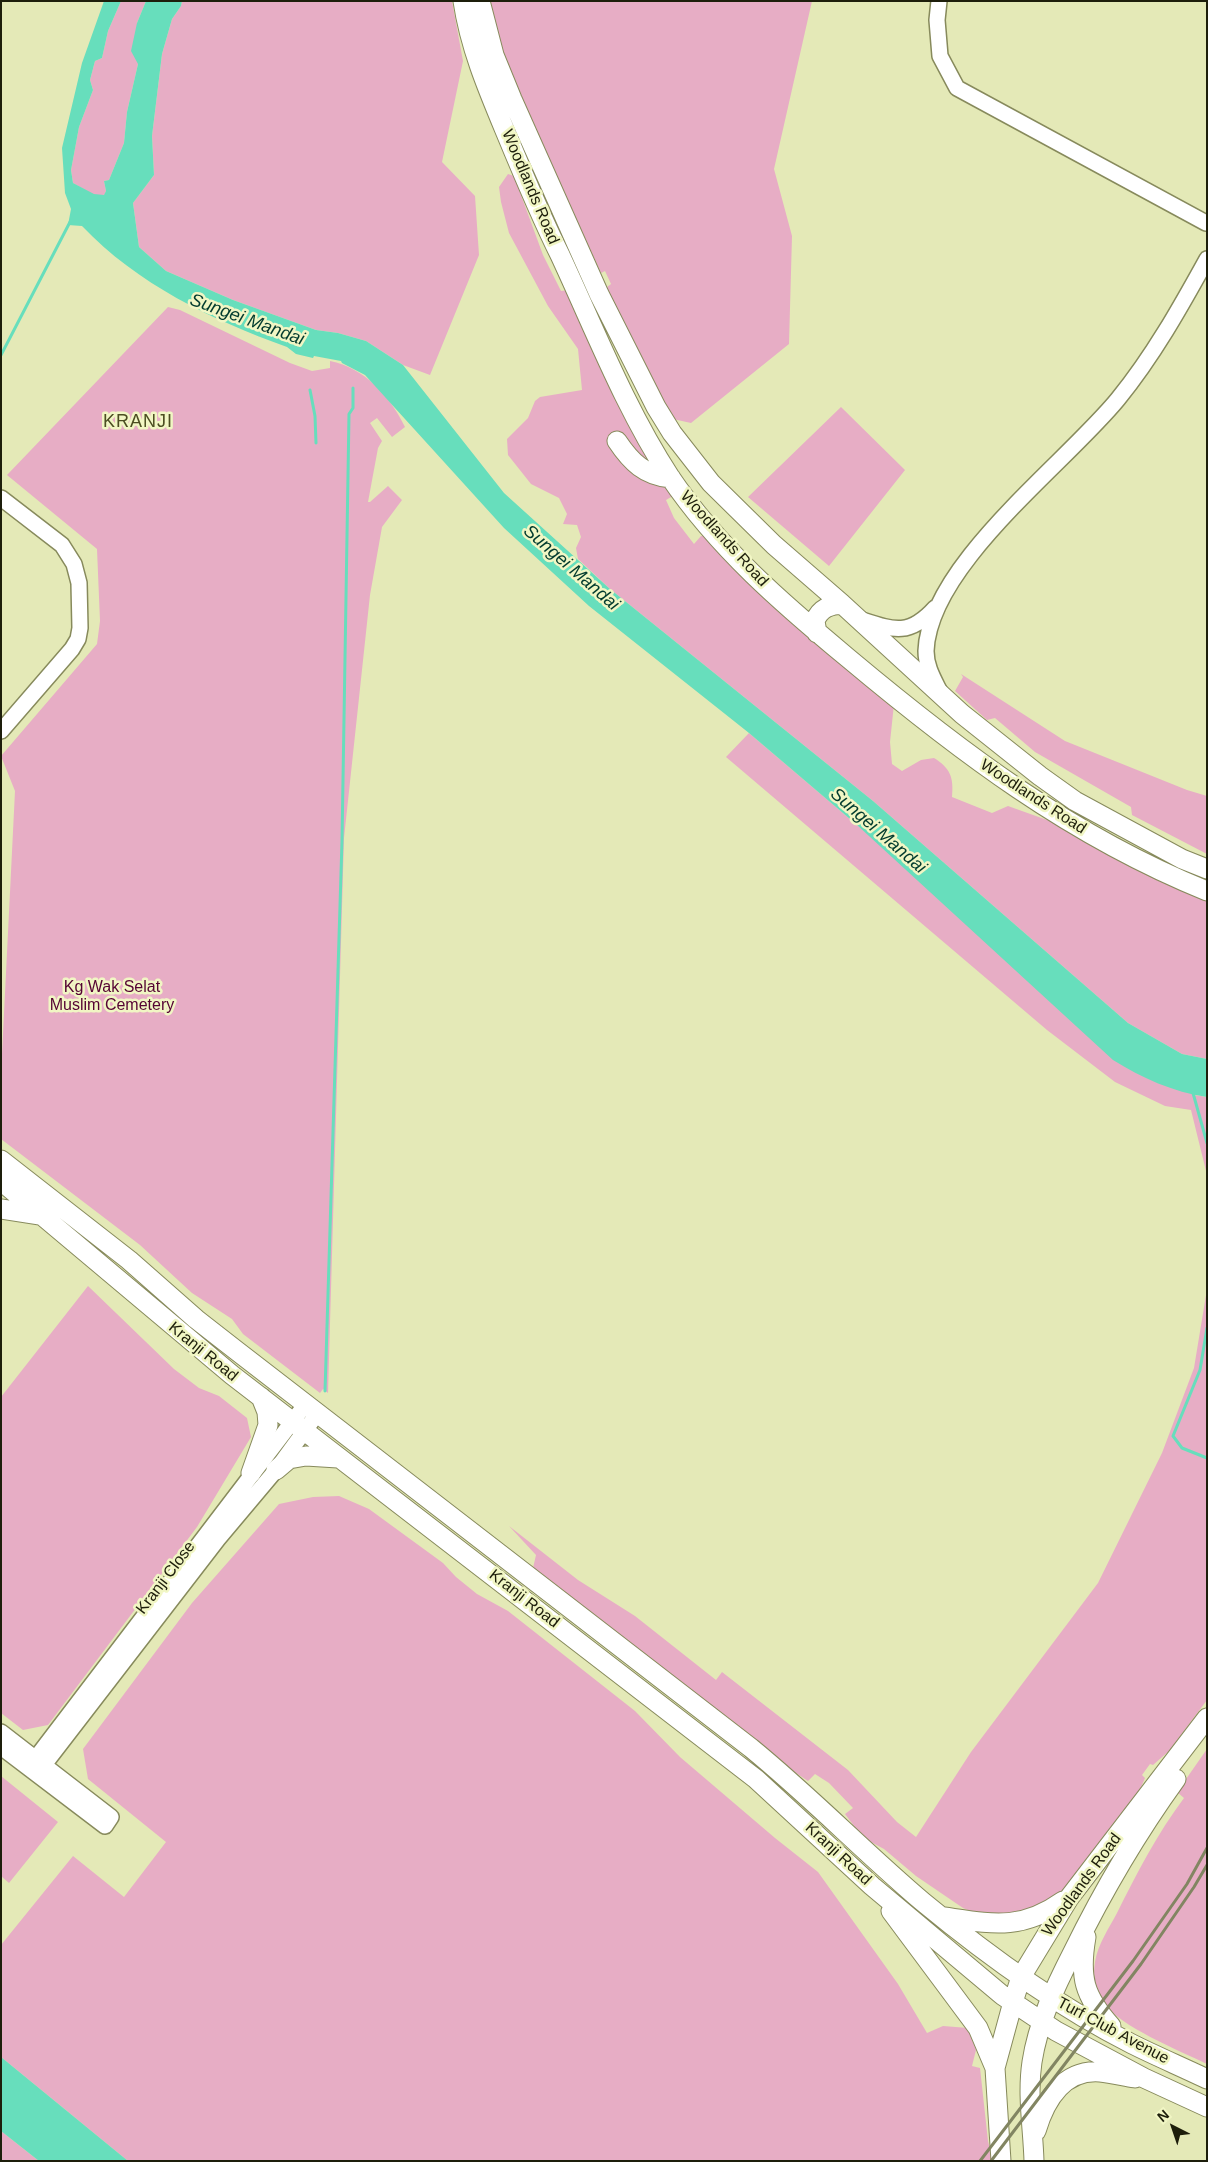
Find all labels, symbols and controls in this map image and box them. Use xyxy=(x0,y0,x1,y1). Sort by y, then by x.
street label: Woodlands Road xyxy=(497,127,563,247)
water label: Sungei Mandai xyxy=(187,289,307,351)
district label: KRANJI xyxy=(102,411,174,433)
street label: Woodlands Road xyxy=(676,487,772,591)
water label: Sungei Mandai xyxy=(519,520,623,616)
street label: Woodlands Road xyxy=(976,756,1090,838)
water label: Sungei Mandai xyxy=(826,783,930,879)
park label: Kg Wak Selat Muslim Cemetery xyxy=(50,978,174,1016)
street label: Kranji Road xyxy=(164,1318,242,1386)
street label: Kranji Close xyxy=(132,1538,200,1618)
street label: Kranji Road xyxy=(485,1566,563,1632)
street label: Kranji Road xyxy=(801,1818,875,1890)
street label: Woodlands Road xyxy=(1038,1830,1126,1940)
street label: Turf Club Avenue xyxy=(1054,1994,1172,2068)
north arrow xyxy=(1148,2102,1198,2152)
text: N xyxy=(1154,2106,1172,2125)

